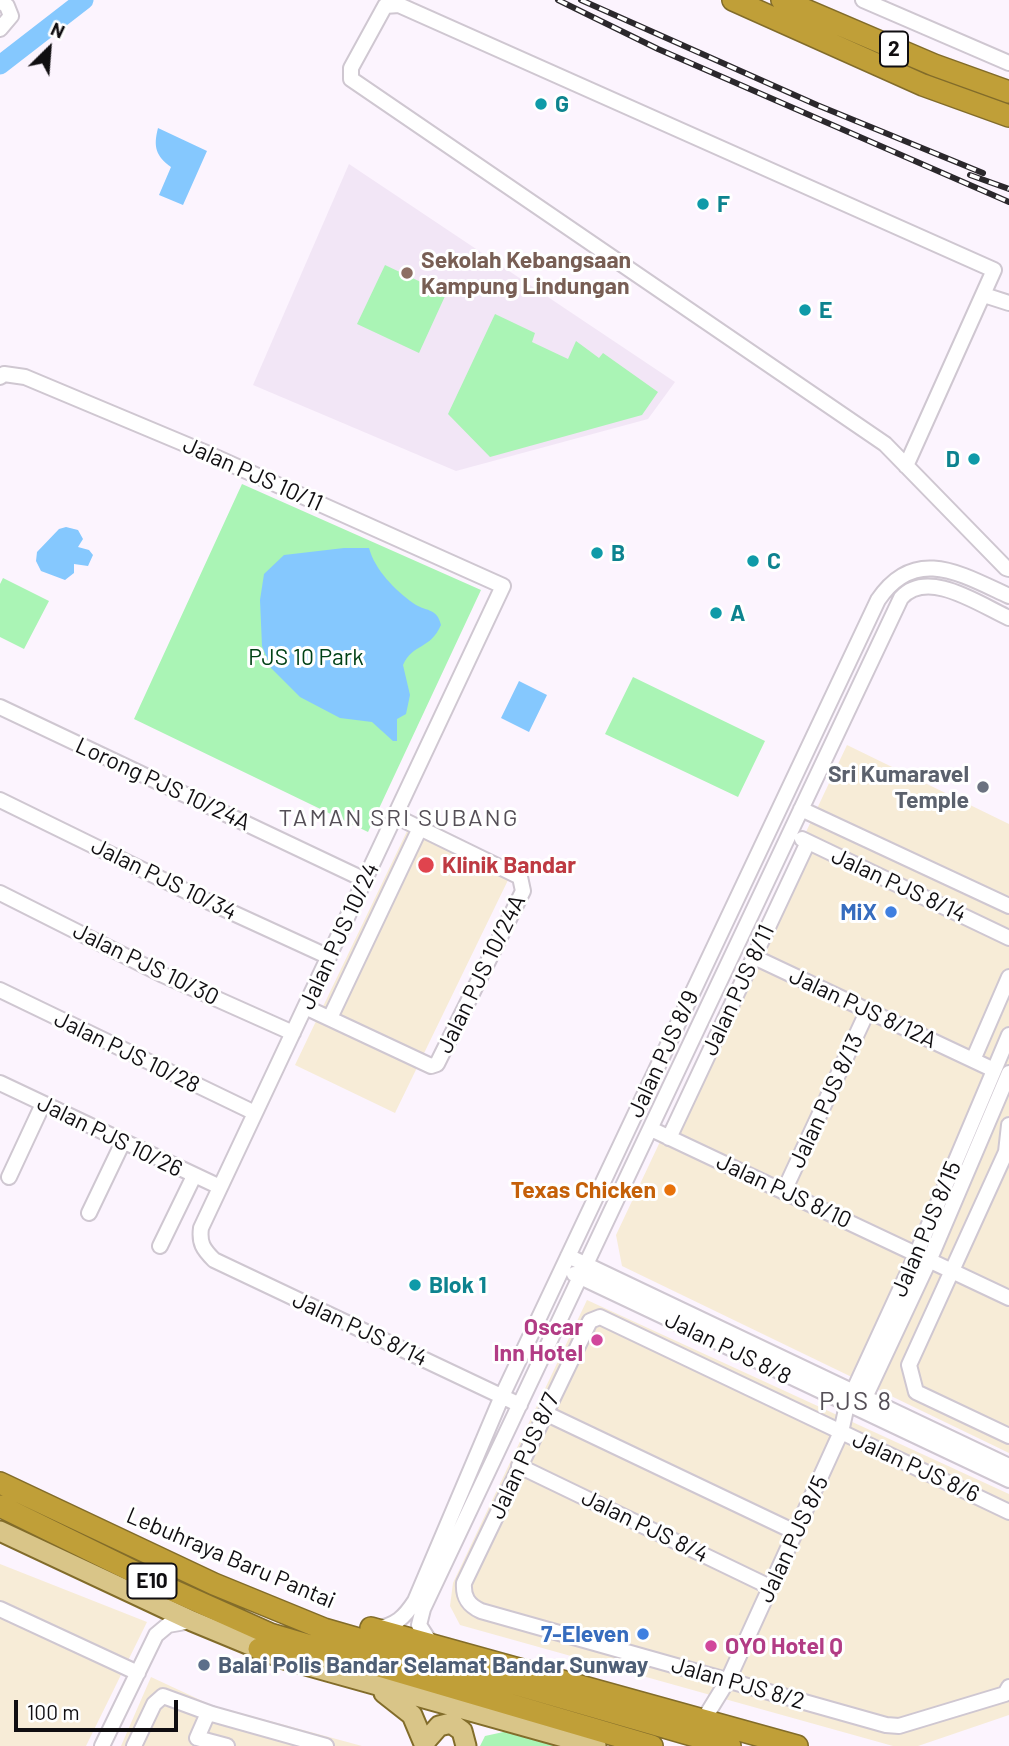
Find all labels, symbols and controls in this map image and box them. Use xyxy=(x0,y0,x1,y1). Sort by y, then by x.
north arrow xyxy=(14,14,84,84)
text: N xyxy=(47,16,69,43)
road number: 2 xyxy=(880,32,908,66)
place label: G xyxy=(555,90,569,118)
marker: G xyxy=(533,96,549,112)
place label: F xyxy=(717,190,730,218)
marker: F xyxy=(695,196,711,212)
place label: Sekolah Kebangsaan Kampung Lindungan xyxy=(421,246,631,300)
marker: Sekolah Kebangsaan Kampung Lindungan xyxy=(399,265,415,281)
place label: E xyxy=(819,296,832,324)
marker: E xyxy=(797,302,813,318)
street label: Jalan PJS 10/11 xyxy=(179,431,327,517)
place label: D xyxy=(946,445,960,473)
marker: D xyxy=(966,451,982,467)
place label: B xyxy=(611,539,625,567)
marker: B xyxy=(589,545,605,561)
place label: C xyxy=(767,547,781,575)
marker: C xyxy=(745,553,761,569)
place label: A xyxy=(730,599,745,627)
marker: A xyxy=(708,605,724,621)
park label: PJS 10 Park xyxy=(248,643,364,671)
street label: Lorong PJS 10/24A xyxy=(71,731,255,837)
place label: Sri Kumaravel Temple xyxy=(828,760,969,814)
marker: Sri Kumaravel Temple xyxy=(975,779,991,795)
district label: TAMAN SRI SUBANG xyxy=(281,804,517,832)
street label: Jalan PJS 10/34 xyxy=(87,832,241,926)
street label: Jalan PJS 8/14 xyxy=(827,842,971,928)
place label: Klinik Bandar xyxy=(442,851,576,879)
marker: Klinik Bandar xyxy=(416,855,436,875)
street label: Jalan PJS 10/24 xyxy=(293,858,385,1014)
street label: Jalan PJS 10/24A xyxy=(431,890,531,1058)
place label: MiX xyxy=(840,898,877,926)
marker: MiX xyxy=(883,904,899,920)
street label: Jalan PJS 10/30 xyxy=(69,917,223,1011)
street label: Jalan PJS 8/11 xyxy=(696,920,780,1060)
street label: Jalan PJS 8/12A xyxy=(785,962,941,1054)
street label: Jalan PJS 8/9 xyxy=(622,986,704,1122)
street label: Jalan PJS 10/28 xyxy=(50,1005,204,1099)
street label: Jalan PJS 8/13 xyxy=(783,1030,869,1172)
street label: Jalan PJS 10/26 xyxy=(33,1089,187,1183)
street label: Jalan PJS 8/10 xyxy=(712,1148,856,1234)
street label: Jalan PJS 8/15 xyxy=(885,1157,967,1301)
place label: Texas Chicken xyxy=(511,1176,656,1204)
marker: Texas Chicken xyxy=(662,1182,678,1198)
place label: Blok 1 xyxy=(429,1271,487,1299)
marker: Blok 1 xyxy=(407,1277,423,1293)
street label: Jalan PJS 8/14 xyxy=(288,1286,432,1372)
street label: Jalan PJS 8/8 xyxy=(660,1306,796,1390)
place label: Oscar Inn Hotel xyxy=(494,1313,583,1367)
marker: Oscar Inn Hotel xyxy=(589,1332,605,1348)
district label: PJS 8 xyxy=(820,1385,892,1417)
street label: Jalan PJS 8/7 xyxy=(483,1389,565,1523)
street label: Jalan PJS 8/6 xyxy=(848,1426,984,1508)
street label: Jalan PJS 8/5 xyxy=(752,1471,834,1607)
street label: Jalan PJS 8/4 xyxy=(577,1483,713,1569)
street label: Lebuhraya Baru Pantai xyxy=(122,1501,340,1615)
road number: E10 xyxy=(128,1564,176,1598)
place label: 7-Eleven xyxy=(541,1620,629,1648)
marker: 7-Eleven xyxy=(635,1626,651,1642)
place label: OYO Hotel Q xyxy=(725,1632,843,1660)
marker: OYO Hotel Q xyxy=(703,1638,719,1654)
place label: Balai Polis Bandar Selamat Bandar Sunway xyxy=(218,1651,648,1679)
street label: Jalan PJS 8/2 xyxy=(668,1651,808,1715)
marker: Balai Polis Bandar Selamat Bandar Sunway xyxy=(196,1657,212,1673)
scale bar xyxy=(18,1686,182,1730)
text: 100 m xyxy=(27,1699,80,1724)

